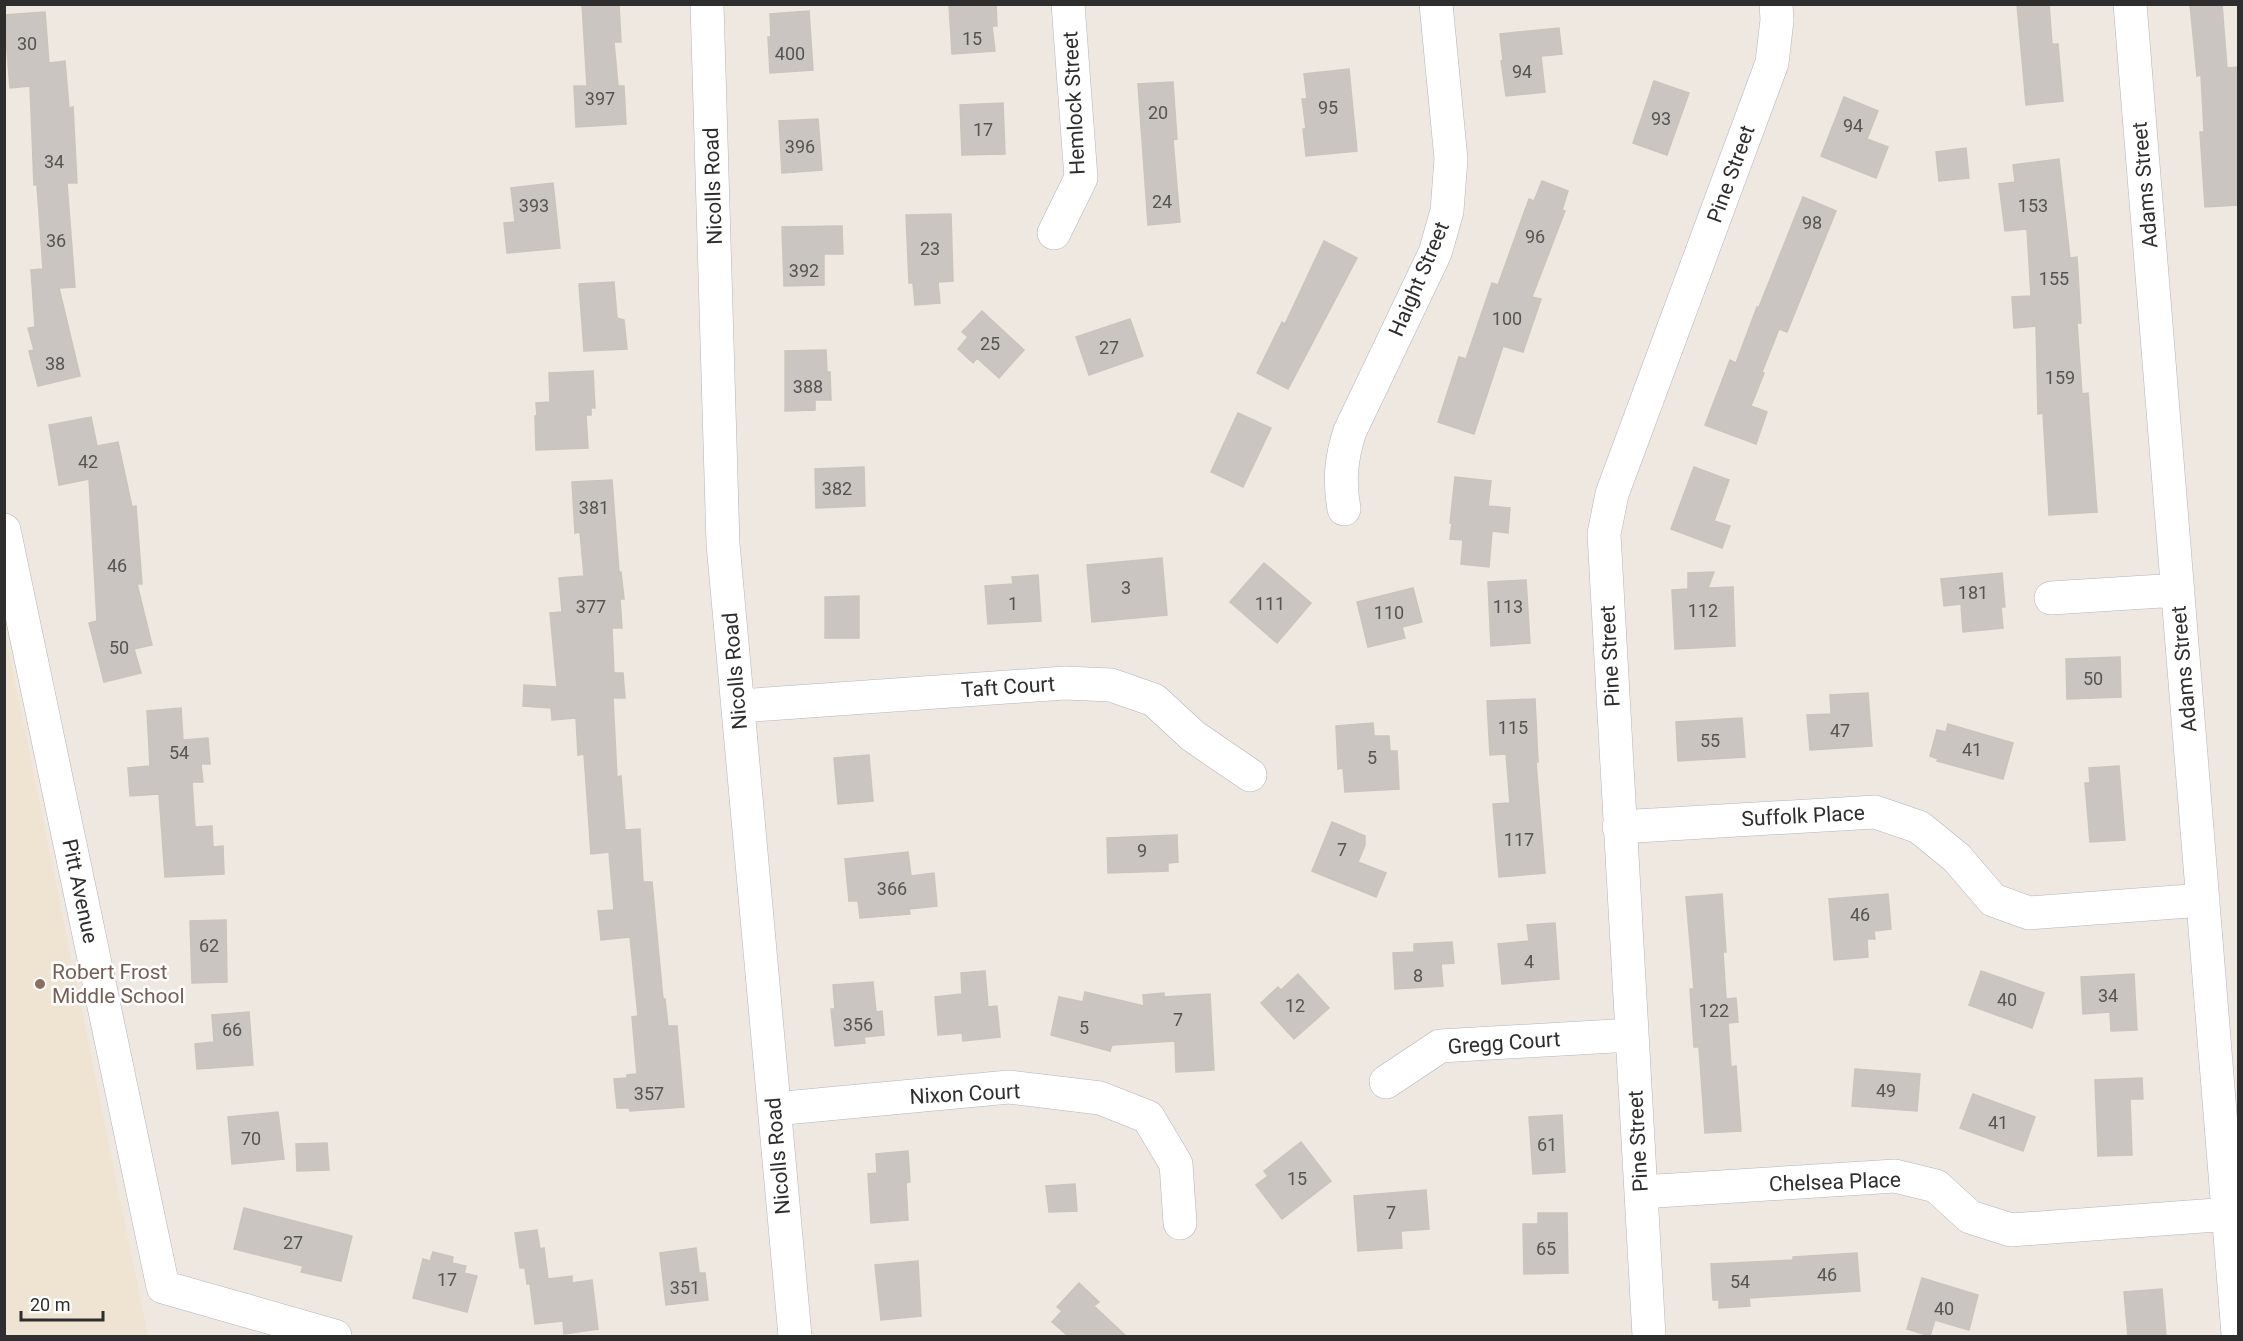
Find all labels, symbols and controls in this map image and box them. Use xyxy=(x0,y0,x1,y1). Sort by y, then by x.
house number: 15 xyxy=(962,28,982,49)
street label: Hemlock Street xyxy=(1058,30,1090,175)
house number: 30 xyxy=(17,33,37,54)
house number: 400 xyxy=(775,43,805,64)
house number: 94 xyxy=(1512,61,1532,82)
house number: 397 xyxy=(585,88,615,109)
house number: 95 xyxy=(1318,97,1338,118)
house number: 20 xyxy=(1148,102,1168,123)
house number: 93 xyxy=(1651,108,1671,129)
house number: 94 xyxy=(1843,115,1863,136)
house number: 17 xyxy=(973,119,993,140)
street label: Adams Street xyxy=(2128,121,2162,249)
street label: Pine Street xyxy=(1702,122,1760,226)
street label: Nicolls Road xyxy=(699,127,727,245)
house number: 396 xyxy=(785,136,815,157)
house number: 34 xyxy=(44,151,64,172)
house number: 24 xyxy=(1152,191,1172,212)
house number: 393 xyxy=(519,195,549,216)
house number: 153 xyxy=(2018,195,2048,216)
house number: 98 xyxy=(1802,212,1822,233)
street label: Haight Street xyxy=(1384,218,1454,340)
house number: 96 xyxy=(1525,226,1545,247)
house number: 36 xyxy=(46,230,66,251)
house number: 23 xyxy=(920,238,940,259)
house number: 392 xyxy=(789,260,819,281)
house number: 155 xyxy=(2039,268,2069,289)
house number: 100 xyxy=(1492,308,1522,329)
house number: 25 xyxy=(980,333,1000,354)
house number: 27 xyxy=(1099,337,1119,358)
house number: 38 xyxy=(45,353,65,374)
house number: 159 xyxy=(2045,367,2075,388)
house number: 388 xyxy=(793,376,823,397)
house number: 42 xyxy=(78,451,98,472)
house number: 382 xyxy=(822,478,852,499)
house number: 381 xyxy=(579,497,609,518)
house number: 46 xyxy=(107,555,127,576)
house number: 3 xyxy=(1121,577,1131,598)
house number: 181 xyxy=(1958,582,1988,603)
house number: 1 xyxy=(1008,593,1018,614)
house number: 111 xyxy=(1255,593,1285,614)
house number: 377 xyxy=(576,596,606,617)
house number: 113 xyxy=(1493,596,1523,617)
house number: 112 xyxy=(1688,600,1718,621)
house number: 110 xyxy=(1374,602,1404,623)
street label: Pine Street xyxy=(1595,604,1625,707)
street label: Adams Street xyxy=(2167,605,2201,733)
street label: Nicolls Road xyxy=(718,611,752,731)
house number: 50 xyxy=(109,637,129,658)
house number: 50 xyxy=(2083,668,2103,689)
street label: Taft Court xyxy=(960,672,1056,702)
house number: 115 xyxy=(1498,717,1528,738)
house number: 47 xyxy=(1830,720,1850,741)
house number: 55 xyxy=(1700,730,1720,751)
house number: 41 xyxy=(1962,739,1982,760)
house number: 54 xyxy=(169,742,189,763)
house number: 5 xyxy=(1367,747,1377,768)
street label: Suffolk Place xyxy=(1741,801,1865,831)
house number: 117 xyxy=(1504,829,1534,850)
street label: Pitt Avenue xyxy=(57,837,103,945)
house number: 7 xyxy=(1337,839,1347,860)
house number: 9 xyxy=(1137,840,1147,861)
house number: 366 xyxy=(877,878,907,899)
house number: 46 xyxy=(1850,904,1870,925)
house number: 62 xyxy=(199,935,219,956)
house number: 4 xyxy=(1524,951,1534,972)
place label: Robert Frost Middle School xyxy=(52,960,185,1008)
house number: 8 xyxy=(1413,965,1423,986)
marker: Robert Frost Middle School xyxy=(33,977,47,991)
house number: 34 xyxy=(2098,985,2118,1006)
house number: 40 xyxy=(1997,989,2017,1010)
house number: 12 xyxy=(1285,995,1305,1016)
house number: 122 xyxy=(1699,1000,1729,1021)
house number: 7 xyxy=(1173,1009,1183,1030)
house number: 356 xyxy=(843,1014,873,1035)
house number: 5 xyxy=(1079,1017,1089,1038)
house number: 66 xyxy=(222,1019,242,1040)
street label: Gregg Court xyxy=(1447,1027,1561,1059)
street label: Nixon Court xyxy=(909,1079,1021,1109)
house number: 49 xyxy=(1876,1080,1896,1101)
house number: 357 xyxy=(634,1083,664,1104)
street label: Pine Street xyxy=(1623,1089,1653,1192)
street label: Nicolls Road xyxy=(761,1096,795,1216)
house number: 41 xyxy=(1988,1112,2008,1133)
house number: 70 xyxy=(241,1128,261,1149)
house number: 61 xyxy=(1537,1134,1557,1155)
house number: 15 xyxy=(1287,1168,1307,1189)
street label: Chelsea Place xyxy=(1769,1168,1901,1196)
house number: 7 xyxy=(1386,1202,1396,1223)
house number: 27 xyxy=(283,1232,303,1253)
house number: 65 xyxy=(1536,1238,1556,1259)
house number: 46 xyxy=(1817,1264,1837,1285)
house number: 17 xyxy=(437,1269,457,1290)
house number: 54 xyxy=(1730,1271,1750,1292)
house number: 351 xyxy=(670,1277,700,1298)
scale bar xyxy=(21,1284,104,1322)
text: 20 m xyxy=(30,1294,70,1315)
house number: 40 xyxy=(1934,1298,1954,1319)

